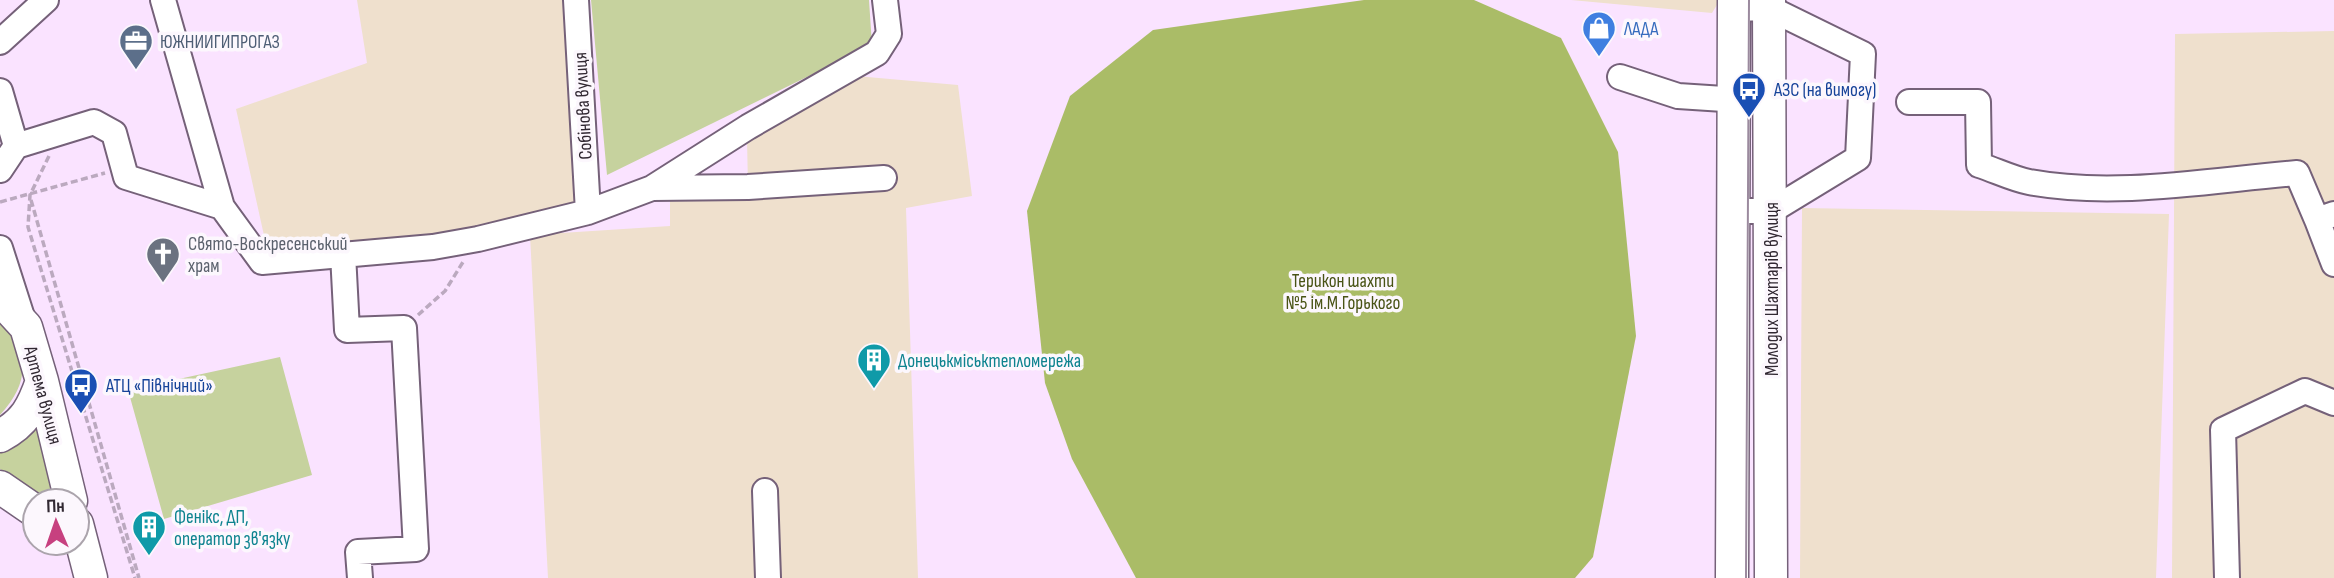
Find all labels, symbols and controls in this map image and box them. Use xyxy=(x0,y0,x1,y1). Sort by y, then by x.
shop icon: ЛАДА xyxy=(1580,9,1618,58)
place label: ЛАДА xyxy=(1623,18,1659,41)
office icon: ЮЖНИИГИПРОГАЗ xyxy=(117,22,155,71)
place label: ЮЖНИИГИПРОГАЗ xyxy=(160,31,280,54)
street label: Собінова вулиця xyxy=(569,52,598,160)
bus stop icon: АЗС (на вимогу) xyxy=(1730,70,1768,119)
place label: АЗС (на вимогу) xyxy=(1773,79,1876,102)
street label: Молодих Шахтарів вулиця xyxy=(1761,202,1784,376)
place label: Свято-Воскресенський храм xyxy=(188,233,348,278)
church icon: Свято-Воскресенський храм xyxy=(144,235,182,284)
park label: Терикон шахти №5 ім.М.Горького xyxy=(1286,270,1400,315)
building icon: Донецькміськтепломережа xyxy=(855,341,893,390)
street label: Артема вулиця xyxy=(18,343,67,447)
place label: Донецькміськтепломережа xyxy=(898,350,1081,373)
bus stop icon: АТЦ «Північний» xyxy=(62,366,100,415)
place label: АТЦ «Північний» xyxy=(105,375,213,398)
north arrow xyxy=(21,487,91,557)
text: Пн xyxy=(46,495,65,518)
place label: Фенікс, ДП, оператор зв'язку xyxy=(174,506,291,551)
building icon: Фенікс, ДП, оператор зв'язку xyxy=(130,508,168,557)

